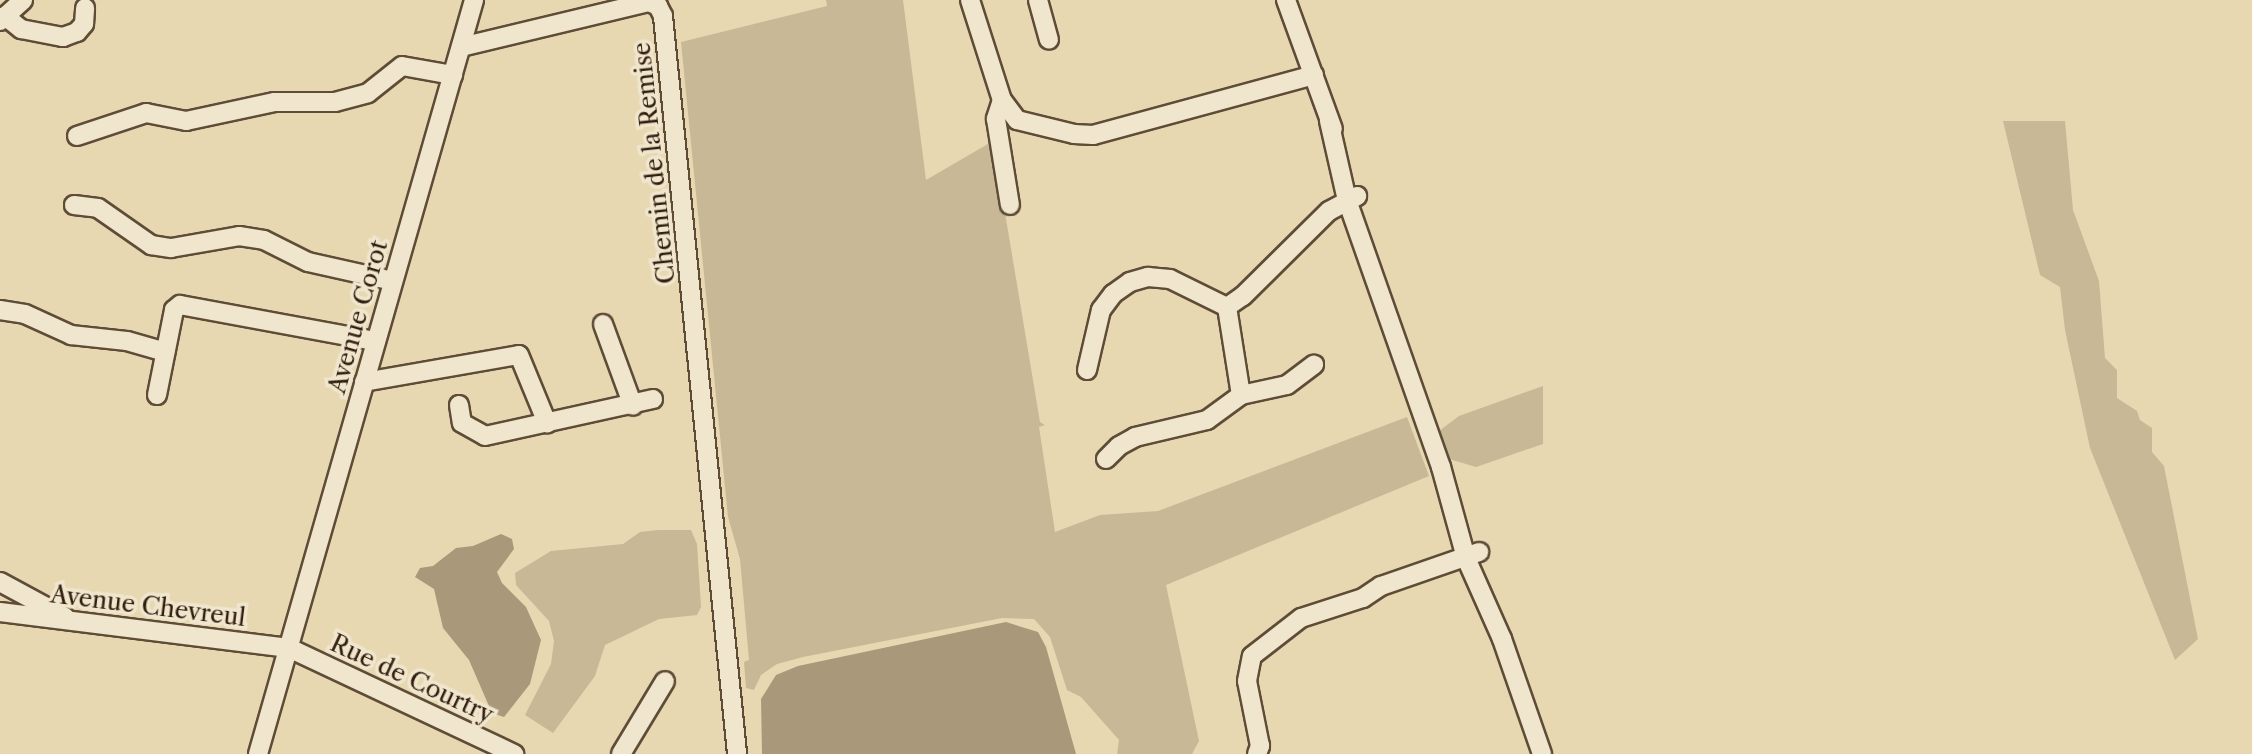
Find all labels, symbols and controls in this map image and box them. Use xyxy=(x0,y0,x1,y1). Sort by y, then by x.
street label: Chemin de la Remise xyxy=(627,41,681,285)
street label: Avenue Corot xyxy=(322,237,394,397)
street label: Avenue Chevreul xyxy=(49,580,247,632)
street label: Rue de Courtry xyxy=(326,629,498,729)

